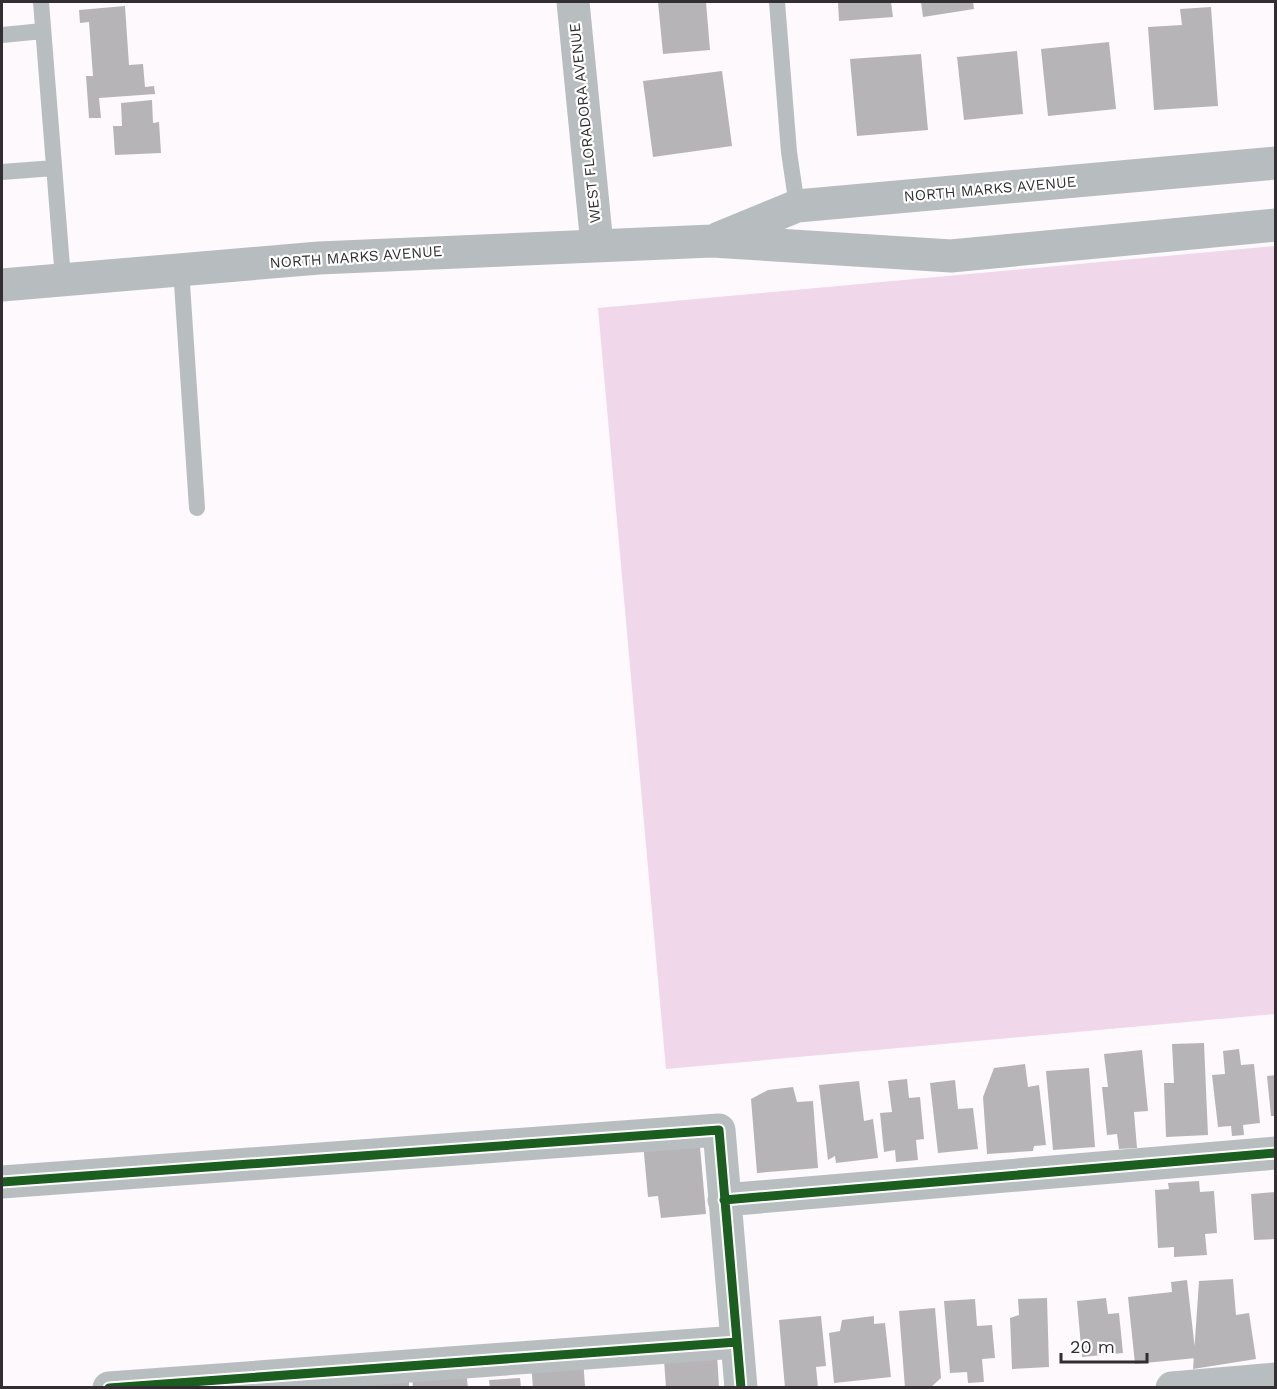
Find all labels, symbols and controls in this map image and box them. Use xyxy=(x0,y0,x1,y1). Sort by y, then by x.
street label: WEST FLORADORA AVENUE xyxy=(566,22,604,224)
street label: NORTH MARKS AVENUE xyxy=(903,172,1077,206)
street label: NORTH MARKS AVENUE xyxy=(269,242,443,272)
scale bar xyxy=(1061,1326,1146,1364)
text: 20 m xyxy=(1070,1336,1115,1357)

